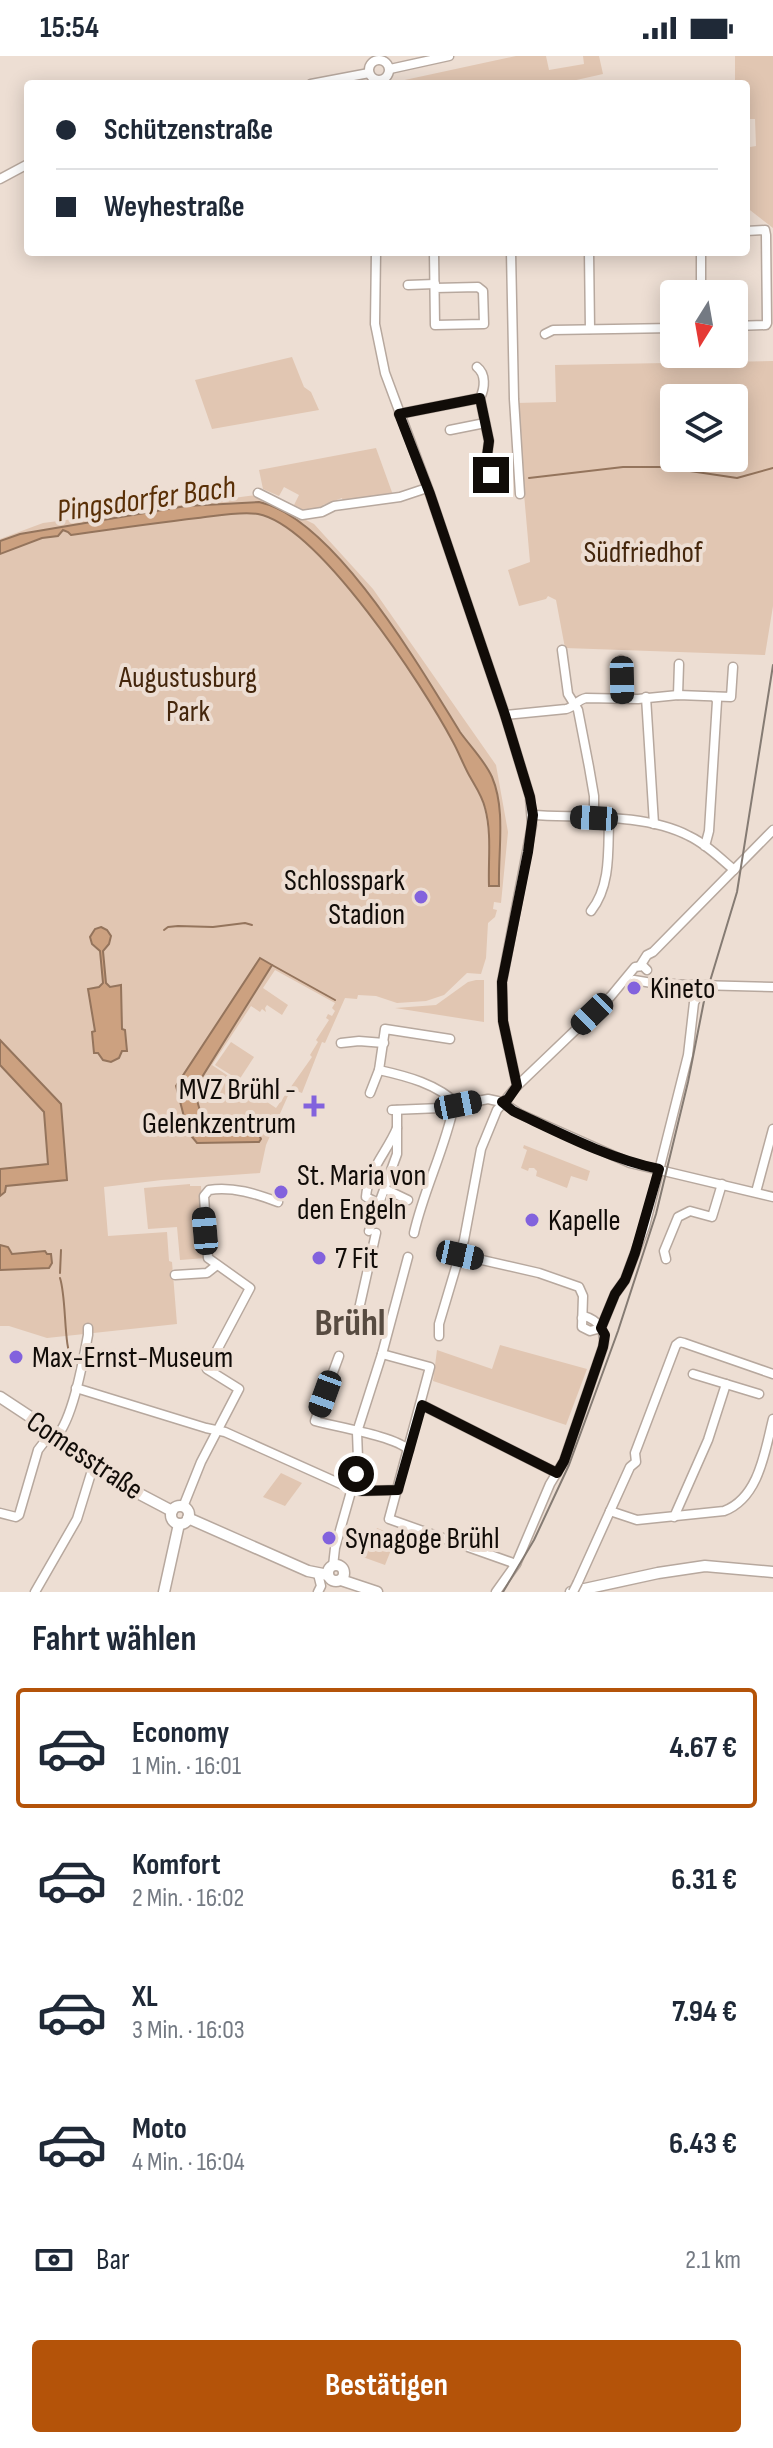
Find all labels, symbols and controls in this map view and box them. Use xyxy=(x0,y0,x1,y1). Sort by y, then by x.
text: 15:54 xyxy=(40,10,99,46)
text: Schützenstraße xyxy=(104,112,273,148)
text: Weyhestraße xyxy=(104,189,245,225)
north arrow xyxy=(660,280,748,368)
map controls xyxy=(660,280,748,472)
button: layers xyxy=(660,384,748,472)
route end xyxy=(473,457,509,493)
water label: Pingsdorfer Bach xyxy=(54,468,238,531)
park label: Südfriedhof xyxy=(583,535,703,571)
car xyxy=(610,656,634,704)
park label: Augustusburg Park xyxy=(118,660,257,730)
car xyxy=(569,805,619,831)
place label: Schlosspark Stadion xyxy=(284,863,406,933)
marker: Schlosspark Stadion xyxy=(412,888,430,906)
place label: Kineto xyxy=(650,971,715,1007)
marker: Kineto xyxy=(625,979,643,997)
car xyxy=(566,989,618,1039)
place label: MVZ Brühl - Gelenkzentrum xyxy=(142,1072,296,1142)
car xyxy=(432,1089,484,1121)
marker: MVZ Brühl - Gelenkzentrum xyxy=(303,1095,325,1117)
place label: St. Maria von den Engeln xyxy=(297,1158,426,1228)
marker: St. Maria von den Engeln xyxy=(272,1183,290,1201)
place label: Kapelle xyxy=(548,1203,621,1239)
car xyxy=(191,1206,219,1256)
marker: Kapelle xyxy=(523,1211,541,1229)
car xyxy=(434,1238,486,1272)
place label: 7 Fit xyxy=(335,1241,378,1277)
marker: 7 Fit xyxy=(310,1249,328,1267)
district label: Brühl xyxy=(314,1301,386,1346)
place label: Max-Ernst-Museum xyxy=(32,1340,233,1376)
marker: Max-Ernst-Museum xyxy=(7,1348,25,1366)
car xyxy=(306,1367,344,1421)
street label: Comesstraße xyxy=(19,1404,150,1508)
route start xyxy=(338,1456,374,1492)
place label: Synagoge Brühl xyxy=(345,1521,500,1557)
marker: Synagoge Brühl xyxy=(320,1529,338,1547)
text: Fahrt wählen xyxy=(32,1618,196,1661)
icon: car xyxy=(36,1712,108,1784)
text: Economy xyxy=(132,1715,229,1751)
text: 4.67 € xyxy=(670,1730,737,1766)
text: 1 Min. · 16:01 xyxy=(132,1751,241,1782)
icon: car xyxy=(36,1844,108,1916)
text: Komfort xyxy=(132,1847,221,1883)
text: 6.31 € xyxy=(671,1862,737,1898)
text: 2 Min. · 16:02 xyxy=(132,1883,244,1914)
icon: car xyxy=(36,1976,108,2048)
text: XL xyxy=(132,1979,158,2015)
text: 7.94 € xyxy=(672,1994,737,2030)
text: 3 Min. · 16:03 xyxy=(132,2015,245,2046)
icon: car xyxy=(36,2108,108,2180)
text: Moto xyxy=(132,2111,187,2147)
text: 6.43 € xyxy=(669,2126,737,2162)
text: 4 Min. · 16:04 xyxy=(132,2147,245,2178)
icon: cash xyxy=(32,2238,76,2282)
text: Bar xyxy=(96,2242,130,2278)
text: 2.1 km xyxy=(685,2245,741,2276)
button: Bestätigen xyxy=(32,2340,741,2432)

